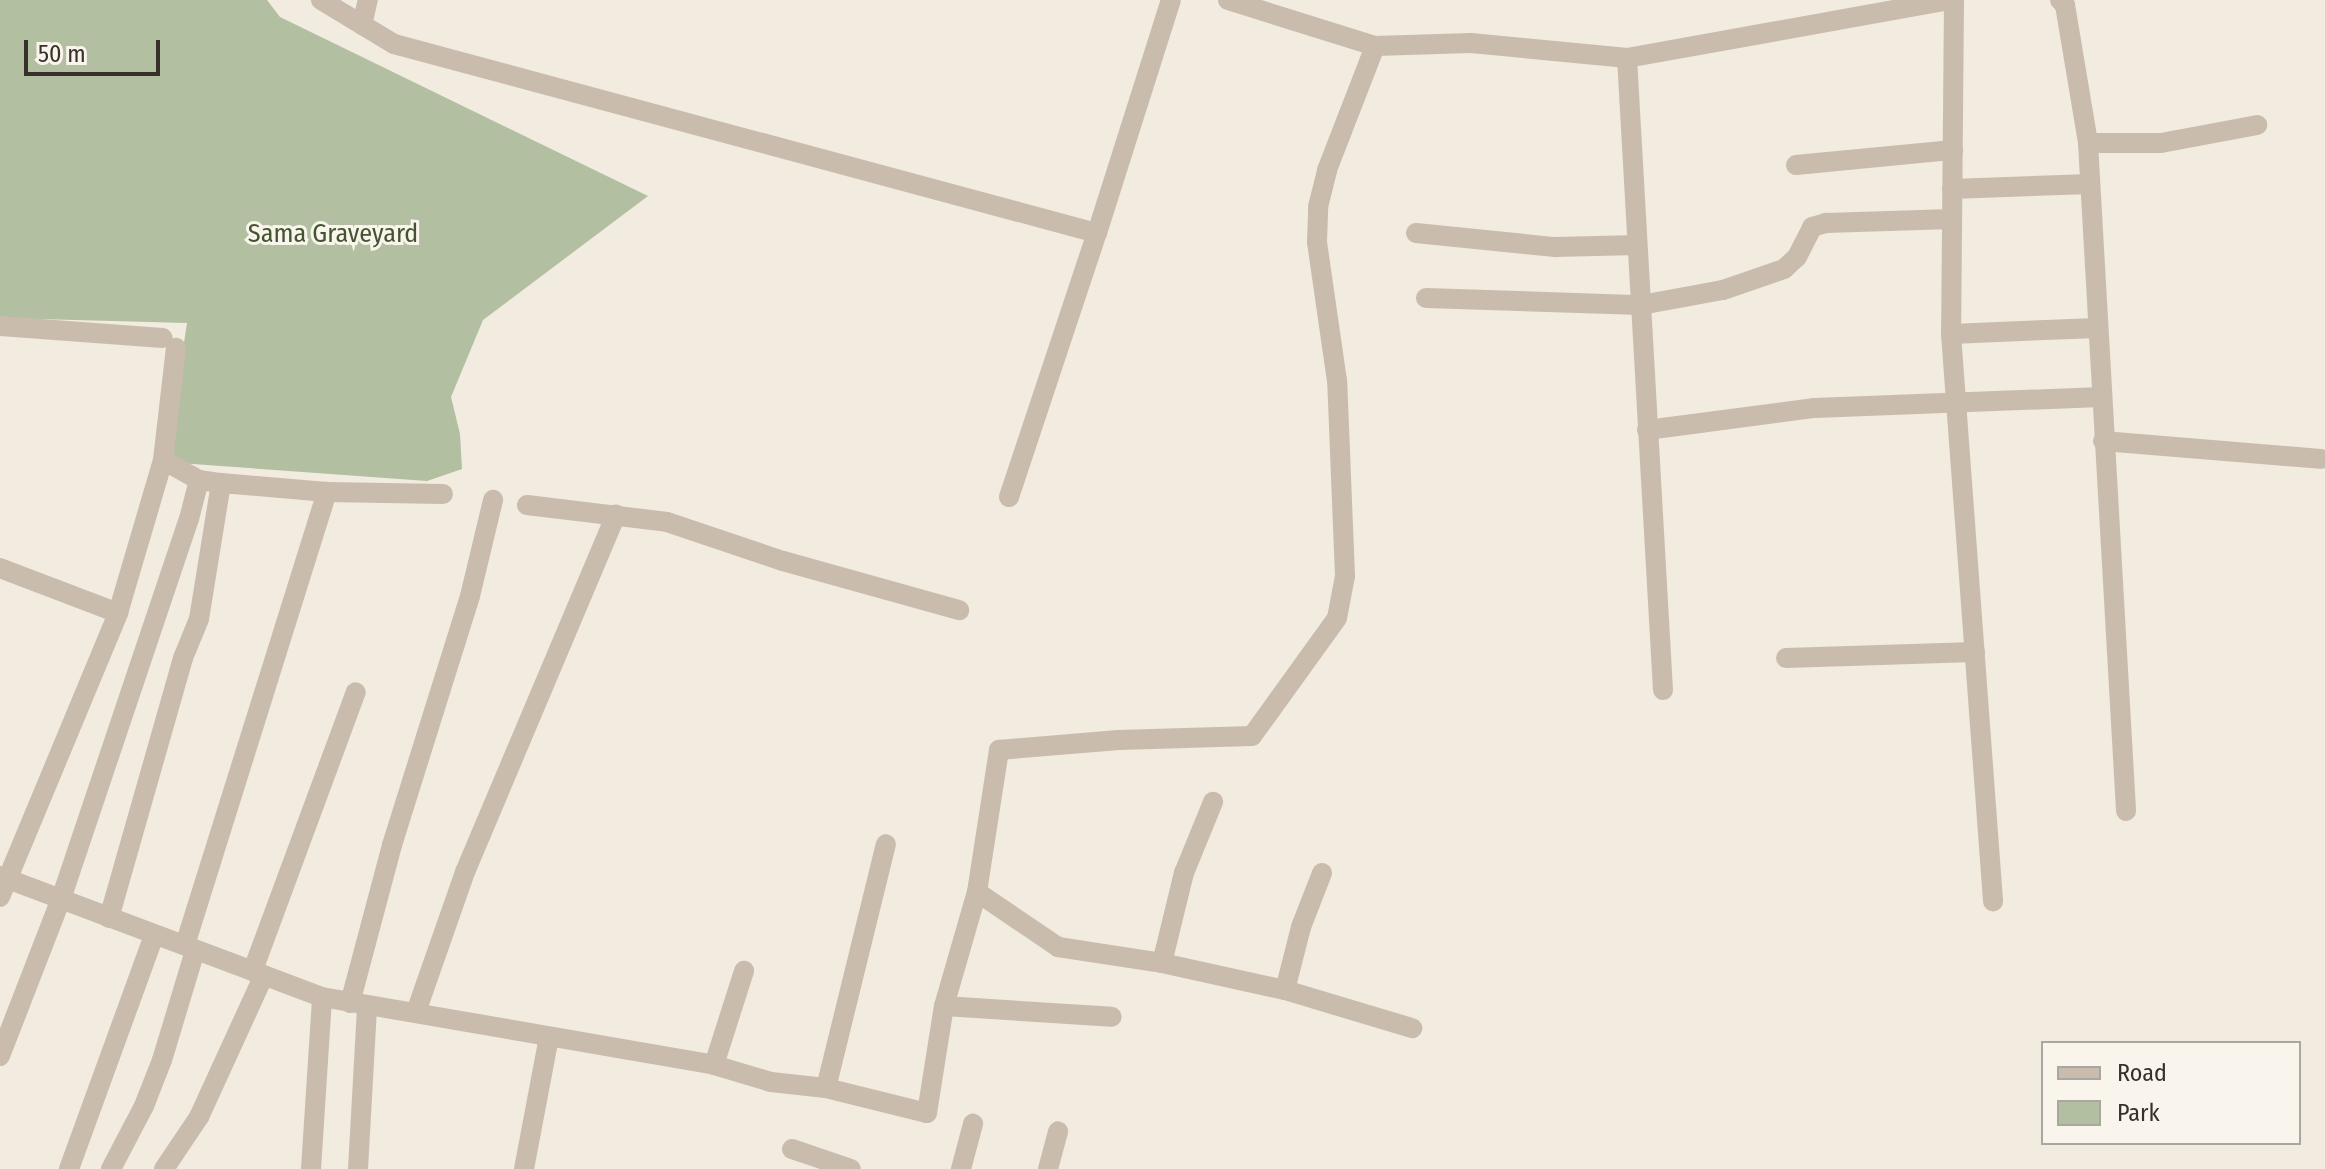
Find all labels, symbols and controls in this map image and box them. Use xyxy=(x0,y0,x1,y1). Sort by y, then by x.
scale bar xyxy=(28,24,164,74)
text: 50 m xyxy=(38,40,86,68)
park label: Sama Graveyard xyxy=(248,218,418,250)
legend xyxy=(2041,1041,2301,1145)
text: Road xyxy=(2117,1059,2167,1087)
text: Park xyxy=(2117,1099,2160,1127)

